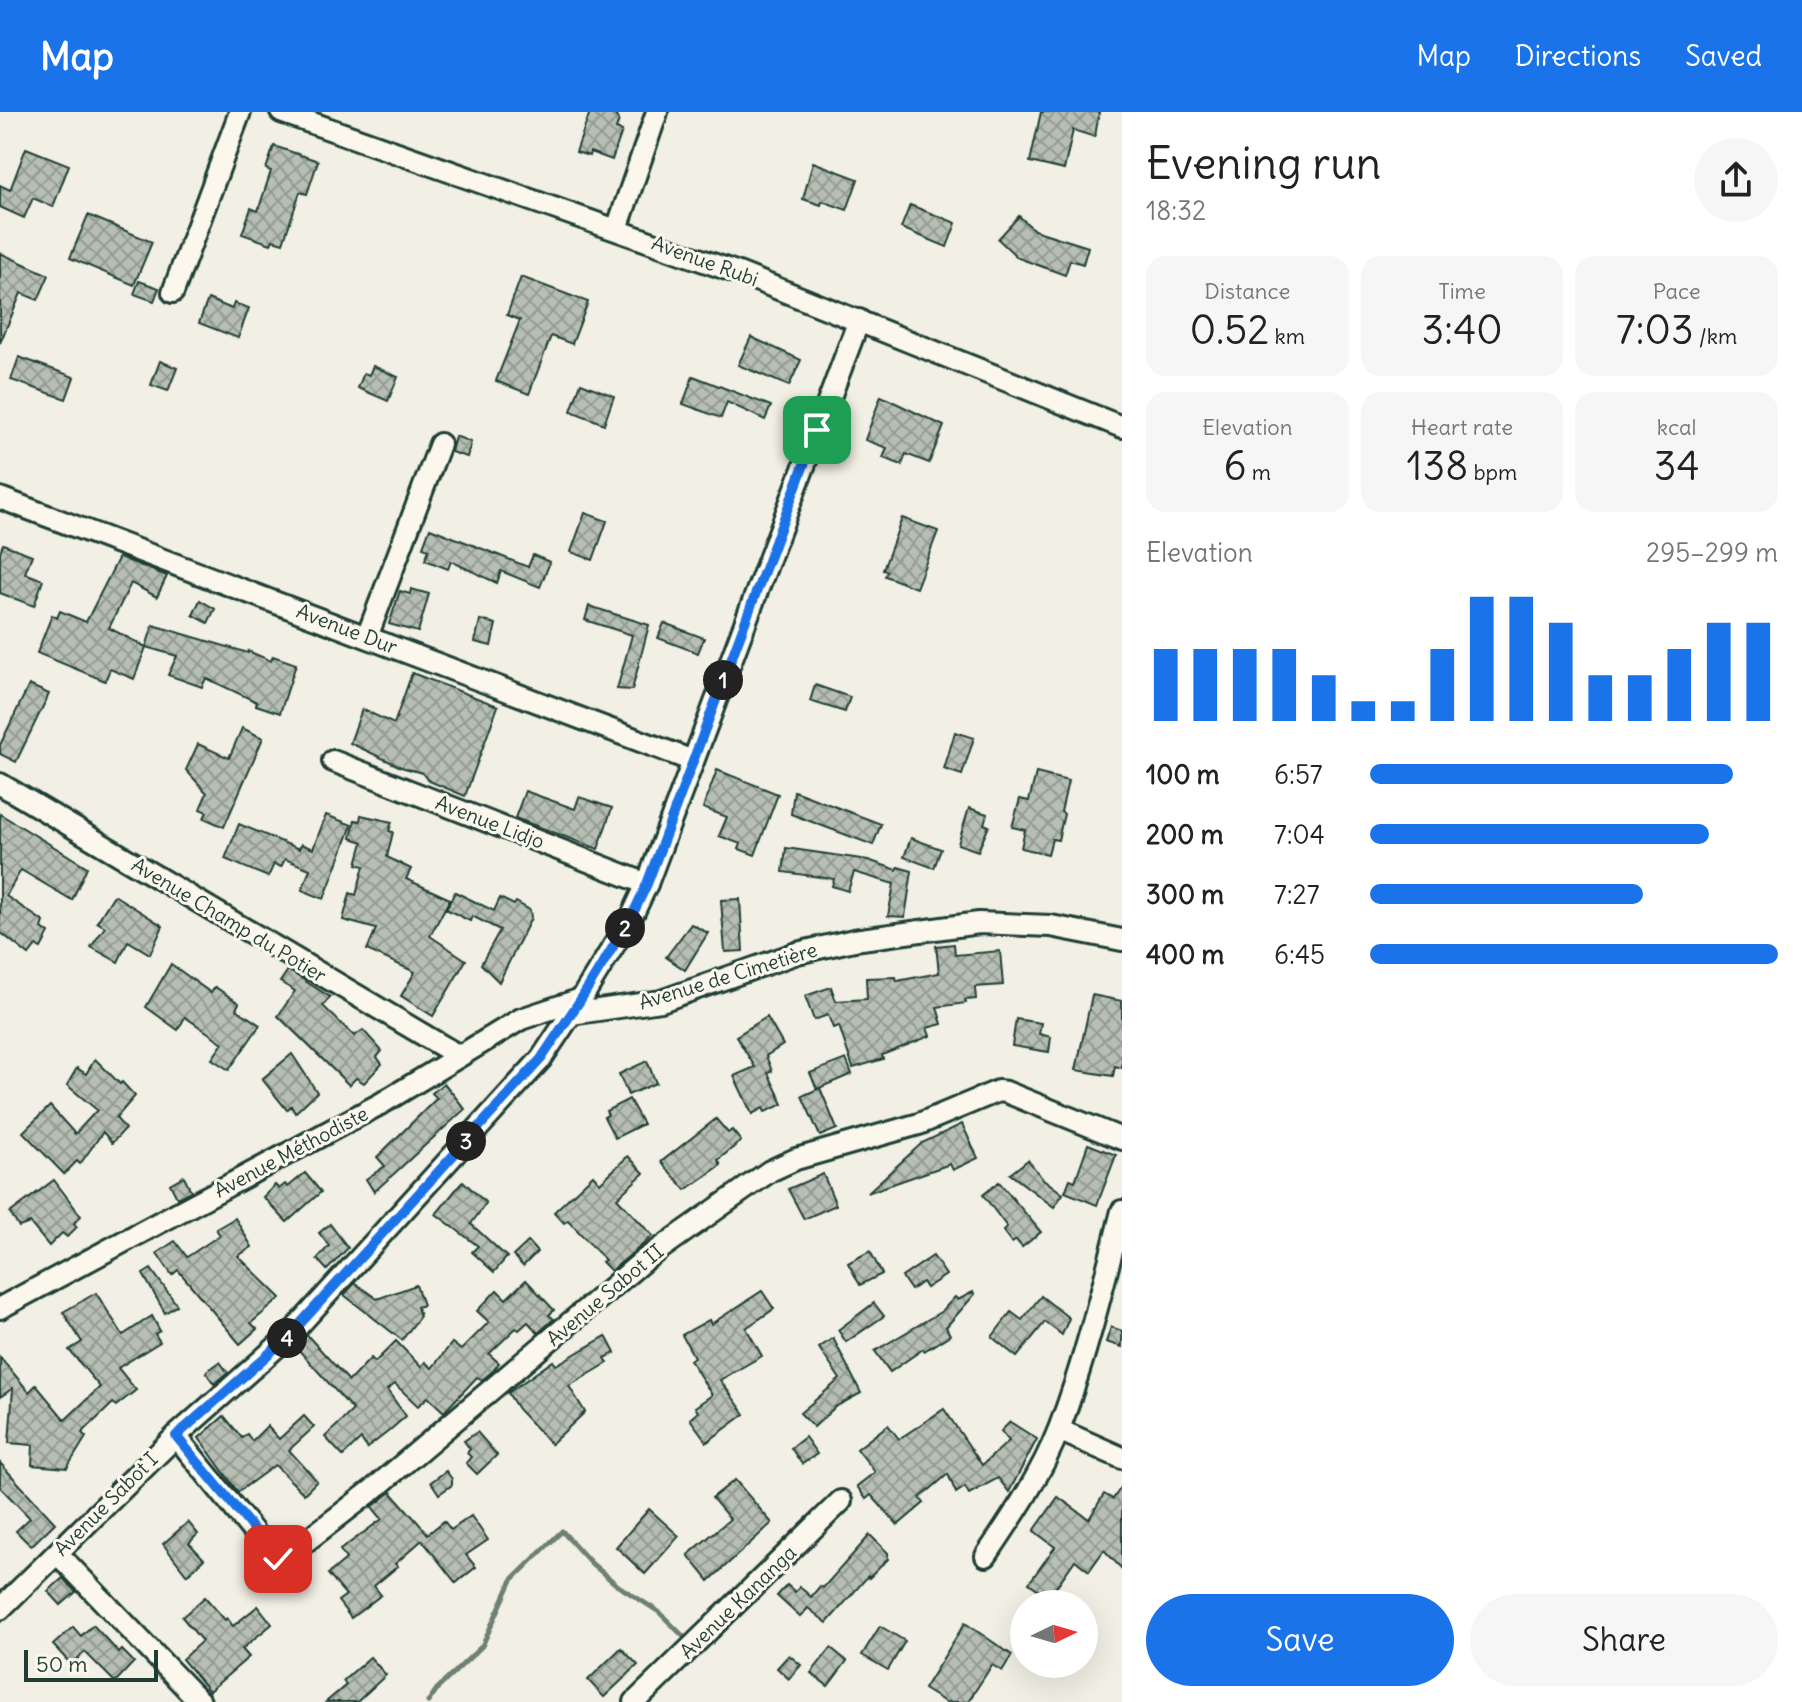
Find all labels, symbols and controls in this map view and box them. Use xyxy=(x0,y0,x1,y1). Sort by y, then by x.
text: Map xyxy=(40,33,114,80)
text: Map xyxy=(1416,38,1471,74)
text: Directions xyxy=(1515,38,1641,74)
text: Saved xyxy=(1685,38,1762,74)
text: Evening run xyxy=(1146,136,1381,191)
button: share xyxy=(1694,138,1778,222)
text: 18:32 xyxy=(1146,194,1206,227)
street label: Avenue Rubi xyxy=(648,230,762,291)
text: Distance xyxy=(1204,277,1290,305)
text: Time xyxy=(1438,277,1486,305)
text: Pace xyxy=(1653,277,1701,305)
text: 0.52 xyxy=(1190,305,1269,355)
text: 3:40 xyxy=(1421,305,1503,355)
text: 7:03 xyxy=(1616,305,1694,355)
text: km xyxy=(1269,322,1305,350)
text: /km xyxy=(1694,322,1737,350)
pin xyxy=(783,396,851,464)
icon: arrive xyxy=(795,408,839,452)
text: Elevation xyxy=(1202,413,1292,441)
text: Heart rate xyxy=(1411,413,1513,441)
text: kcal xyxy=(1657,413,1696,441)
text: 6 xyxy=(1224,441,1247,491)
text: 138 xyxy=(1407,441,1468,491)
text: 34 xyxy=(1654,441,1700,491)
text: m xyxy=(1247,458,1271,486)
text: bpm xyxy=(1468,458,1517,486)
text: Elevation xyxy=(1146,536,1253,569)
text: 295–299 m xyxy=(1646,536,1778,569)
street label: Avenue Dur xyxy=(293,598,401,659)
pin: 1 xyxy=(703,660,743,700)
text: 1 xyxy=(719,666,727,694)
text: 100 m xyxy=(1146,758,1220,791)
text: 6:57 xyxy=(1274,758,1323,791)
street label: Avenue Lidjo xyxy=(432,789,548,854)
text: 200 m xyxy=(1146,818,1223,851)
text: 7:04 xyxy=(1274,818,1325,851)
street label: Avenue Champ du Potier xyxy=(127,852,331,988)
text: 300 m xyxy=(1146,878,1224,911)
text: 7:27 xyxy=(1274,878,1320,911)
pin: 2 xyxy=(605,908,645,948)
text: 2 xyxy=(619,914,631,942)
street label: Avenue de Cimetière xyxy=(636,936,820,1015)
text: 400 m xyxy=(1146,938,1224,971)
text: 6:45 xyxy=(1274,938,1325,971)
street label: Avenue Méthodiste xyxy=(209,1100,372,1203)
pin: 3 xyxy=(446,1121,486,1161)
text: 3 xyxy=(460,1127,472,1155)
street label: Avenue Sabot II xyxy=(541,1238,668,1351)
pin: 4 xyxy=(267,1318,307,1358)
text: 4 xyxy=(281,1324,293,1352)
street label: Avenue Sabot I xyxy=(48,1446,163,1561)
pin xyxy=(244,1525,312,1593)
icon: check xyxy=(256,1537,300,1581)
street label: Avenue Kananga xyxy=(674,1540,801,1664)
north arrow xyxy=(1010,1590,1098,1678)
map controls xyxy=(1010,1590,1098,1678)
button: Save xyxy=(1146,1594,1454,1686)
button: Share xyxy=(1470,1594,1778,1686)
scale bar xyxy=(24,1646,158,1682)
text: 50 m xyxy=(36,1650,88,1678)

